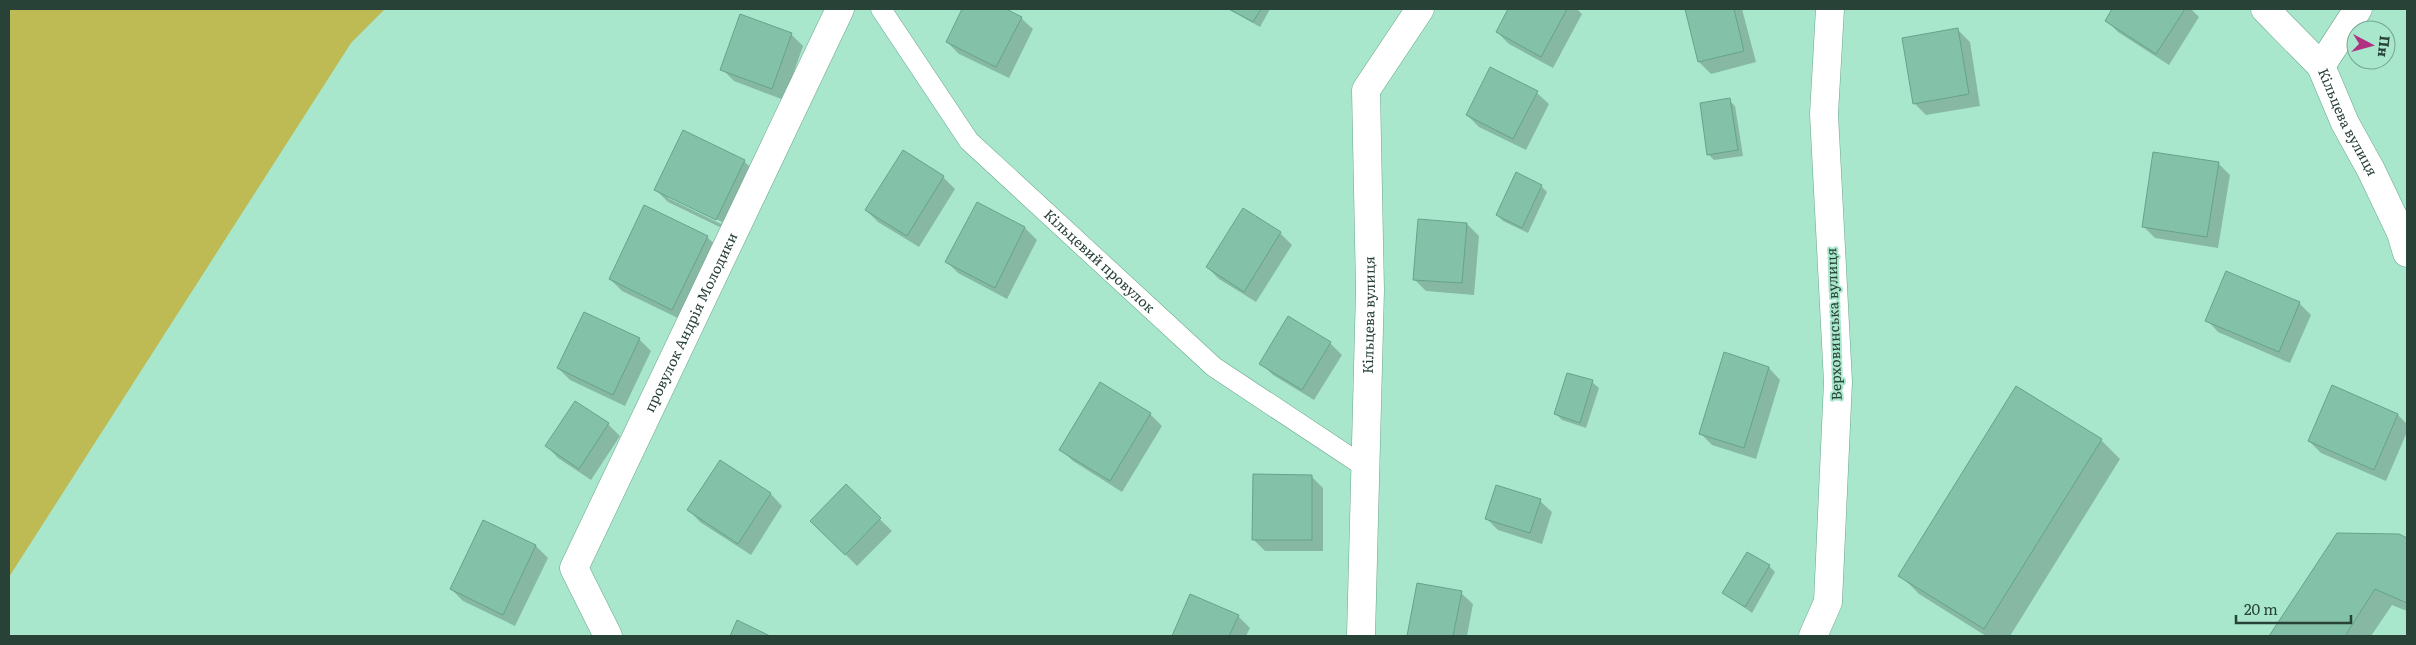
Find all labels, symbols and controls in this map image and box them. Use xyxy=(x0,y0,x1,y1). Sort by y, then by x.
north arrow xyxy=(2346,20,2396,70)
text: Пн xyxy=(2374,35,2396,58)
street label: Кільцева вулиця xyxy=(2314,65,2383,179)
street label: Кільцевий провулок xyxy=(1040,204,1161,317)
street label: провулок Андрія Молодики xyxy=(639,229,741,415)
street label: Верховинська вулиця xyxy=(1820,247,1846,401)
street label: Кільцева вулиця xyxy=(1357,256,1379,374)
scale bar xyxy=(2236,592,2351,624)
text: 20 m xyxy=(2244,597,2278,620)

